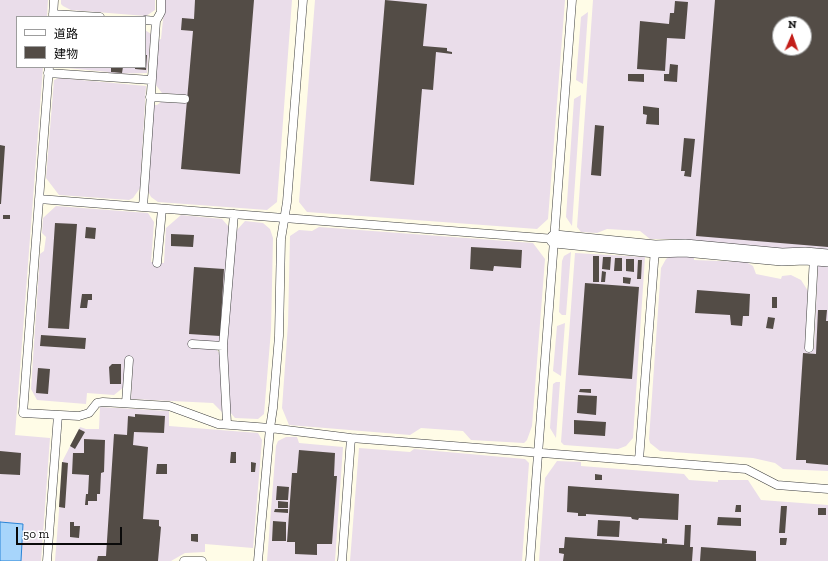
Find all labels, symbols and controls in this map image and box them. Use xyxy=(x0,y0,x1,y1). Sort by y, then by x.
legend xyxy=(16,16,146,68)
north arrow xyxy=(772,16,812,56)
text: N xyxy=(788,18,797,31)
text: 道路 xyxy=(54,27,78,41)
text: 建物 xyxy=(54,47,78,61)
scale bar xyxy=(18,519,124,545)
text: 50 m xyxy=(23,527,49,541)

